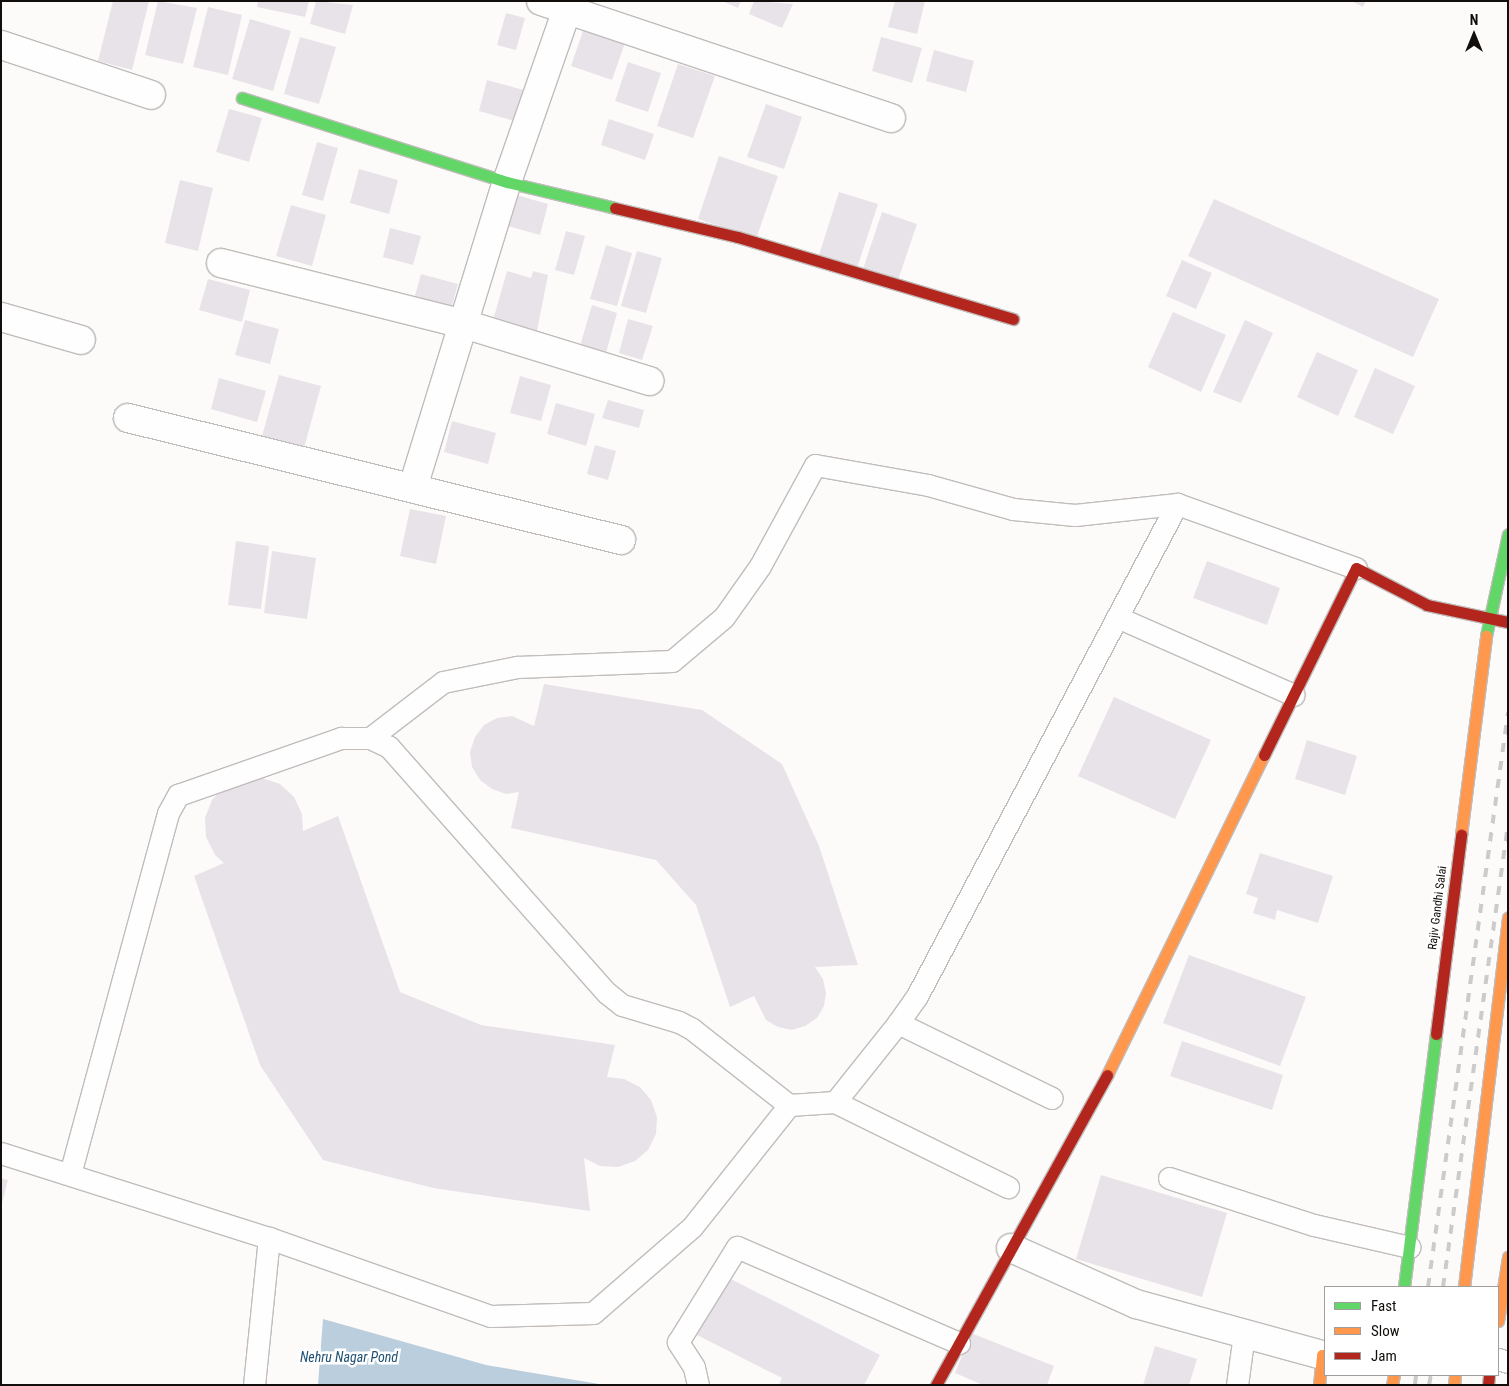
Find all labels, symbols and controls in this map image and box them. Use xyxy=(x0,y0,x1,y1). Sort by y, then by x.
north arrow xyxy=(1449,10,1499,60)
text: N xyxy=(1470,12,1478,28)
street label: Rajiv Gandhi Salai xyxy=(1426,865,1450,951)
legend xyxy=(1324,1286,1499,1376)
text: Fast xyxy=(1371,1297,1396,1315)
text: Slow xyxy=(1371,1322,1400,1340)
text: Jam xyxy=(1371,1347,1397,1365)
water label: Nehru Nagar Pond xyxy=(300,1349,398,1365)

